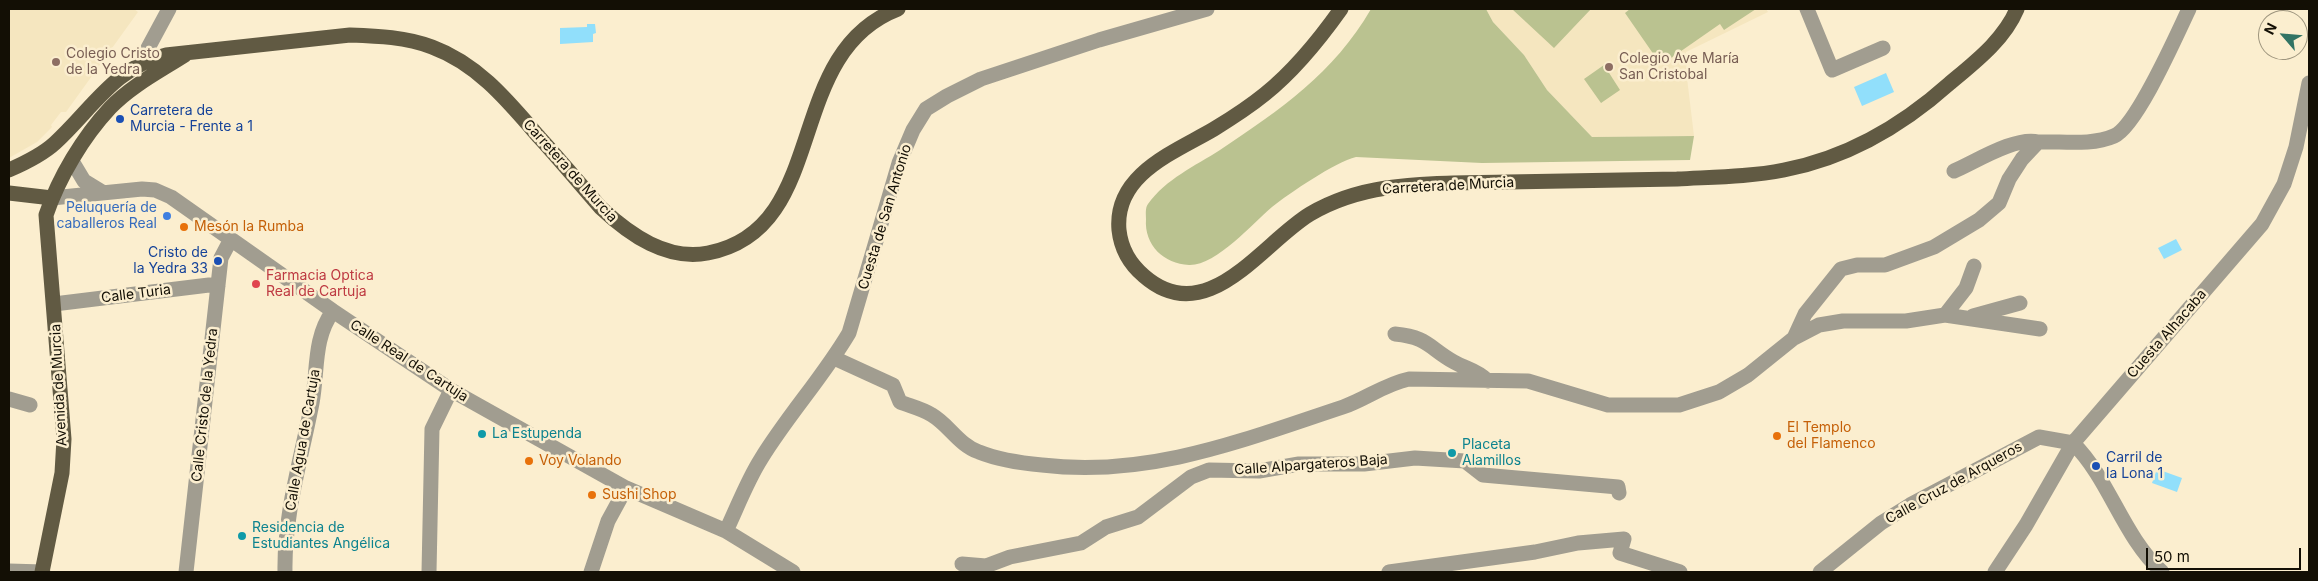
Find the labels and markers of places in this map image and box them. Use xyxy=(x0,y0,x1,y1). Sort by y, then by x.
place label: Colegio Cristo de la Yedra xyxy=(66,46,160,78)
place label: Colegio Ave María San Cristobal xyxy=(1619,51,1739,84)
marker: Colegio Cristo de la Yedra xyxy=(50,56,62,68)
marker: Colegio Ave María San Cristobal xyxy=(1603,61,1615,73)
place label: Carretera de Murcia - Frente a 1 xyxy=(130,103,253,136)
marker: Carretera de Murcia - Frente a 1 xyxy=(114,113,126,125)
place label: Peluquería de caballeros Real xyxy=(56,200,157,232)
marker: Peluquería de caballeros Real xyxy=(161,210,173,222)
place label: Mesón la Rumba xyxy=(194,219,304,235)
marker: Mesón la Rumba xyxy=(178,221,190,233)
place label: Cristo de la Yedra 33 xyxy=(133,245,208,278)
marker: Cristo de la Yedra 33 xyxy=(212,255,224,267)
place label: Farmacia Optica Real de Cartuja xyxy=(266,268,374,300)
marker: Farmacia Optica Real de Cartuja xyxy=(250,278,262,290)
place label: El Templo del Flamenco xyxy=(1787,420,1876,452)
place label: La Estupenda xyxy=(492,426,582,442)
marker: La Estupenda xyxy=(476,428,488,440)
marker: El Templo del Flamenco xyxy=(1771,430,1783,442)
place label: Placeta Alamillos xyxy=(1462,437,1521,470)
marker: Placeta Alamillos xyxy=(1446,447,1458,459)
place label: Carril de la Lona 1 xyxy=(2106,450,2163,482)
place label: Voy Volando xyxy=(539,453,622,469)
marker: Voy Volando xyxy=(523,455,535,467)
marker: Carril de la Lona 1 xyxy=(2090,460,2102,472)
place label: Sushi Shop xyxy=(602,487,676,503)
marker: Sushi Shop xyxy=(586,489,598,501)
place label: Residencia de Estudiantes Angélica xyxy=(252,520,390,552)
marker: Residencia de Estudiantes Angélica xyxy=(236,530,248,542)

